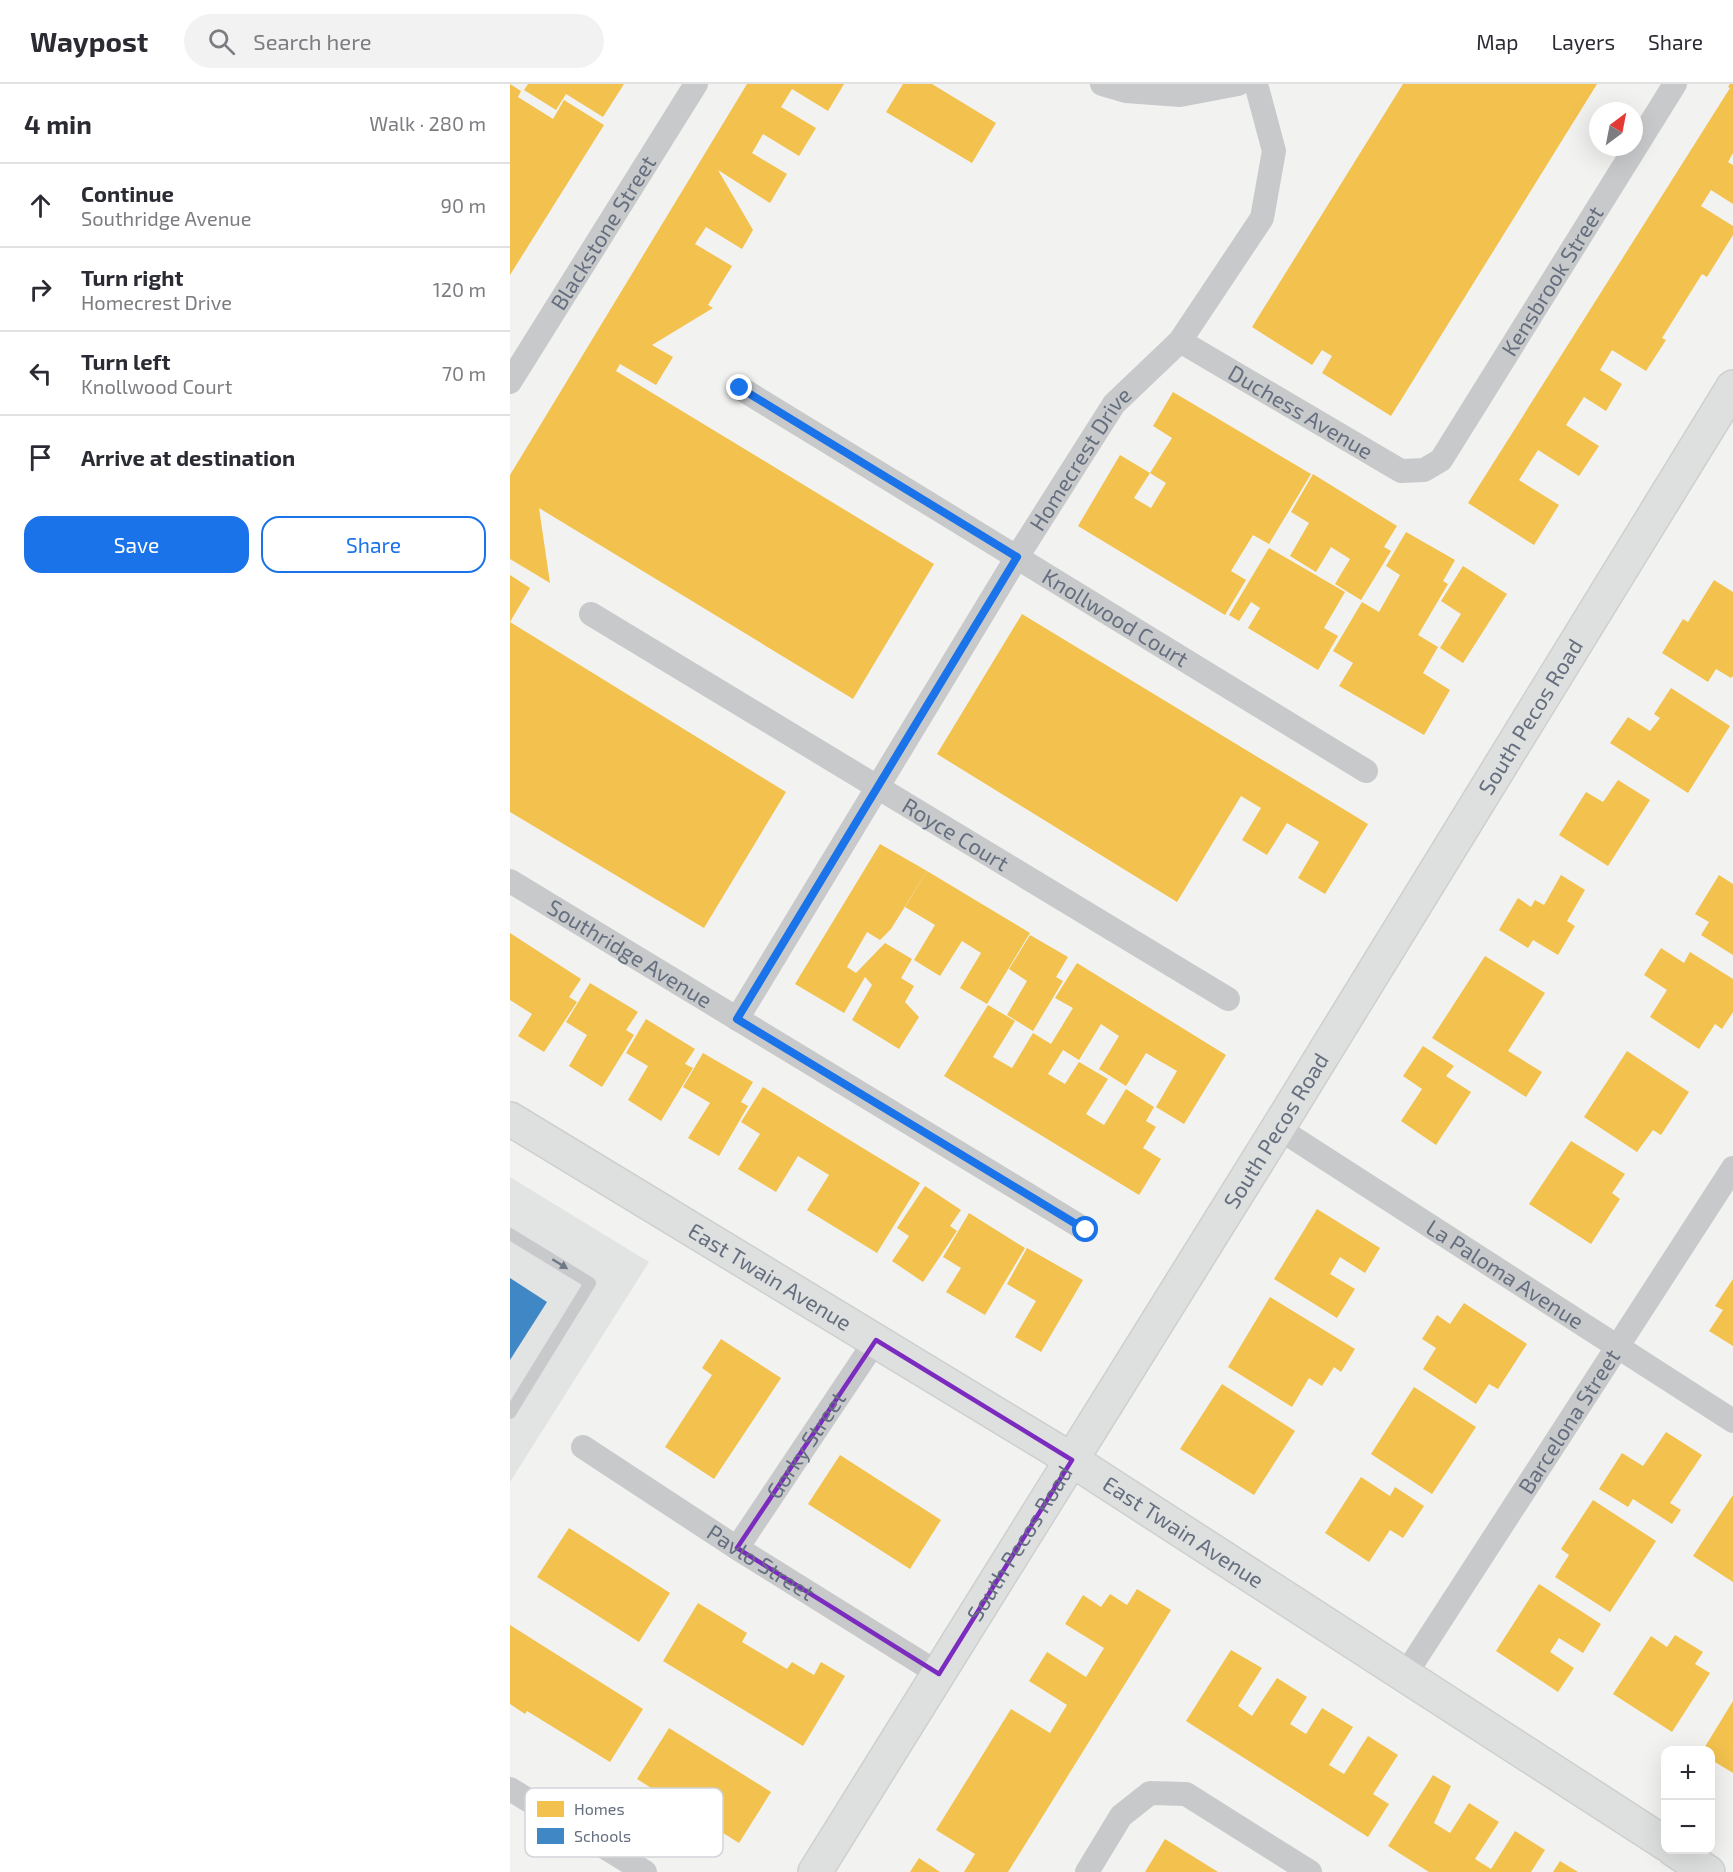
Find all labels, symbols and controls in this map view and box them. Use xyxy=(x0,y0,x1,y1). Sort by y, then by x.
search box xyxy=(184,14,604,68)
text: Waypost xyxy=(30,24,148,58)
icon: search xyxy=(205,25,238,58)
text: Search here xyxy=(253,28,372,54)
text: Map xyxy=(1476,29,1518,54)
text: Layers xyxy=(1551,29,1615,54)
text: Share xyxy=(1648,29,1703,54)
north arrow xyxy=(1589,102,1643,156)
text: 4 min xyxy=(24,108,92,139)
text: Walk · 280 m xyxy=(369,111,486,135)
street label: Blackstone Street xyxy=(544,150,660,314)
text: Continue xyxy=(81,180,174,206)
icon: ahead xyxy=(24,189,57,222)
text: 90 m xyxy=(441,193,486,217)
street label: Kensbrook Street xyxy=(1495,201,1608,360)
text: Southridge Avenue xyxy=(81,206,251,230)
text: Turn right xyxy=(81,264,183,290)
icon: right xyxy=(24,273,57,306)
text: 120 m xyxy=(433,277,486,301)
text: Homecrest Drive xyxy=(81,290,232,314)
text: Turn left xyxy=(81,348,170,374)
icon: left xyxy=(24,357,57,390)
street label: Duchess Avenue xyxy=(1224,359,1378,464)
text: 70 m xyxy=(442,361,486,385)
text: Knollwood Court xyxy=(81,374,232,398)
route end xyxy=(726,374,752,400)
street label: Homecrest Drive xyxy=(1023,381,1136,535)
icon: arrive xyxy=(24,441,57,474)
text: Arrive at destination xyxy=(81,444,295,470)
button: Save xyxy=(24,516,249,573)
button: Share xyxy=(261,516,486,573)
street label: Knollwood Court xyxy=(1038,562,1194,671)
street label: South Pecos Road xyxy=(1472,633,1587,799)
street label: Royce Court xyxy=(898,791,1014,876)
street label: Southridge Avenue xyxy=(543,893,717,1012)
street label: South Pecos Road xyxy=(1217,1048,1333,1213)
street label: La Paloma Avenue xyxy=(1422,1213,1589,1334)
street label: East Twain Avenue xyxy=(684,1216,857,1335)
route start xyxy=(1072,1216,1098,1242)
one-way arrow xyxy=(552,1259,568,1270)
street label: Barcelona Street xyxy=(1512,1344,1624,1498)
street label: Gorky Street xyxy=(760,1386,850,1503)
street label: South Pecos Road xyxy=(961,1460,1077,1625)
street label: East Twain Avenue xyxy=(1099,1470,1269,1593)
street label: Pavlo Street xyxy=(703,1518,820,1605)
map controls xyxy=(1661,1746,1715,1854)
button: + xyxy=(1661,1746,1715,1800)
legend xyxy=(525,1788,723,1857)
text: Homes xyxy=(574,1799,625,1818)
button: − xyxy=(1661,1800,1715,1854)
text: Schools xyxy=(574,1826,631,1845)

